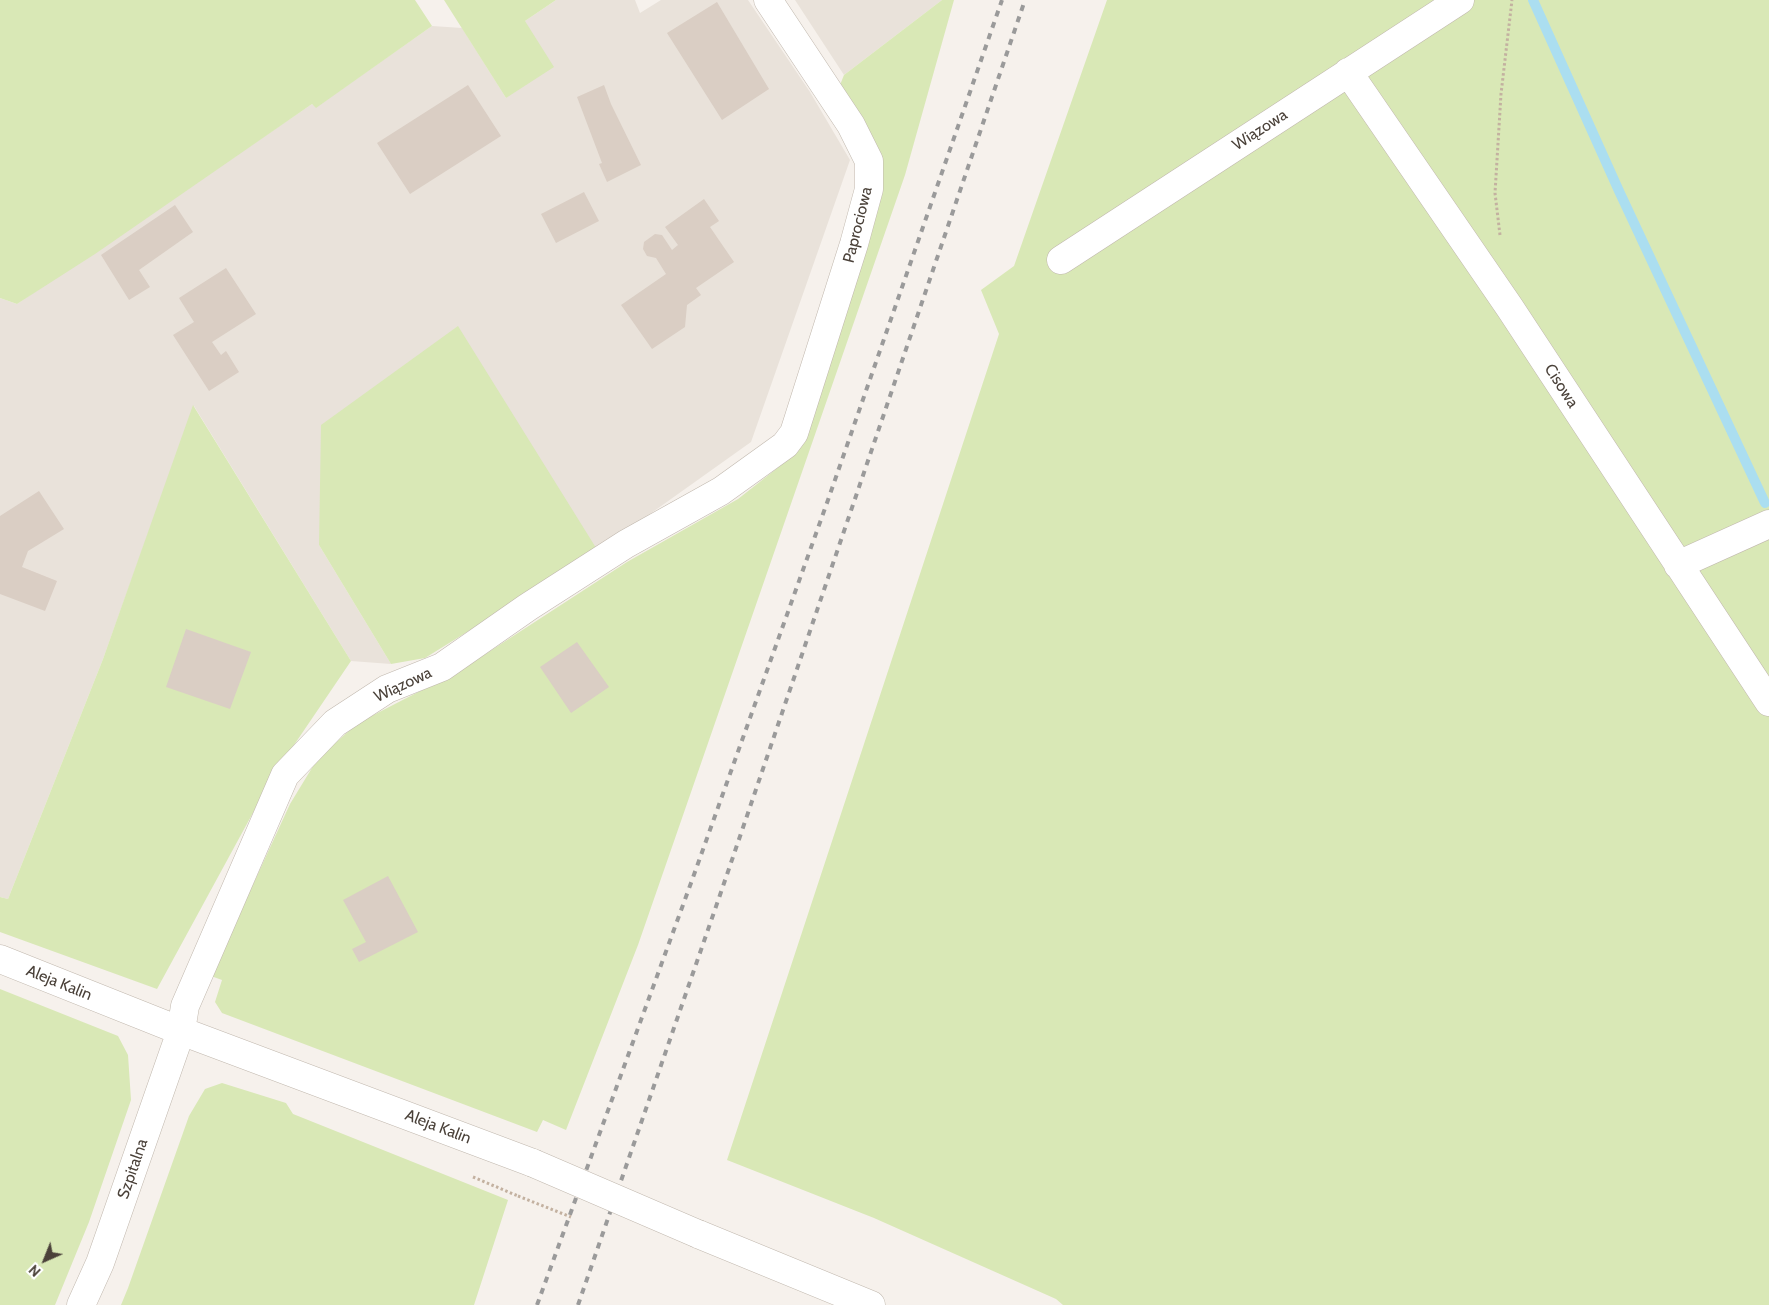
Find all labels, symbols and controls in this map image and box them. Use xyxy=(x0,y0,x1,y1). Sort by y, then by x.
street label: Wiązowa xyxy=(1229,105,1291,155)
street label: Paprociowa xyxy=(839,185,877,265)
street label: Cisowa xyxy=(1540,361,1582,411)
street label: Wiązowa xyxy=(371,663,435,707)
street label: Aleja Kalin xyxy=(23,961,95,1005)
street label: Aleja Kalin xyxy=(402,1106,474,1148)
street label: Szpitalna xyxy=(114,1136,152,1202)
north arrow xyxy=(20,1235,70,1285)
text: N xyxy=(25,1261,44,1281)

